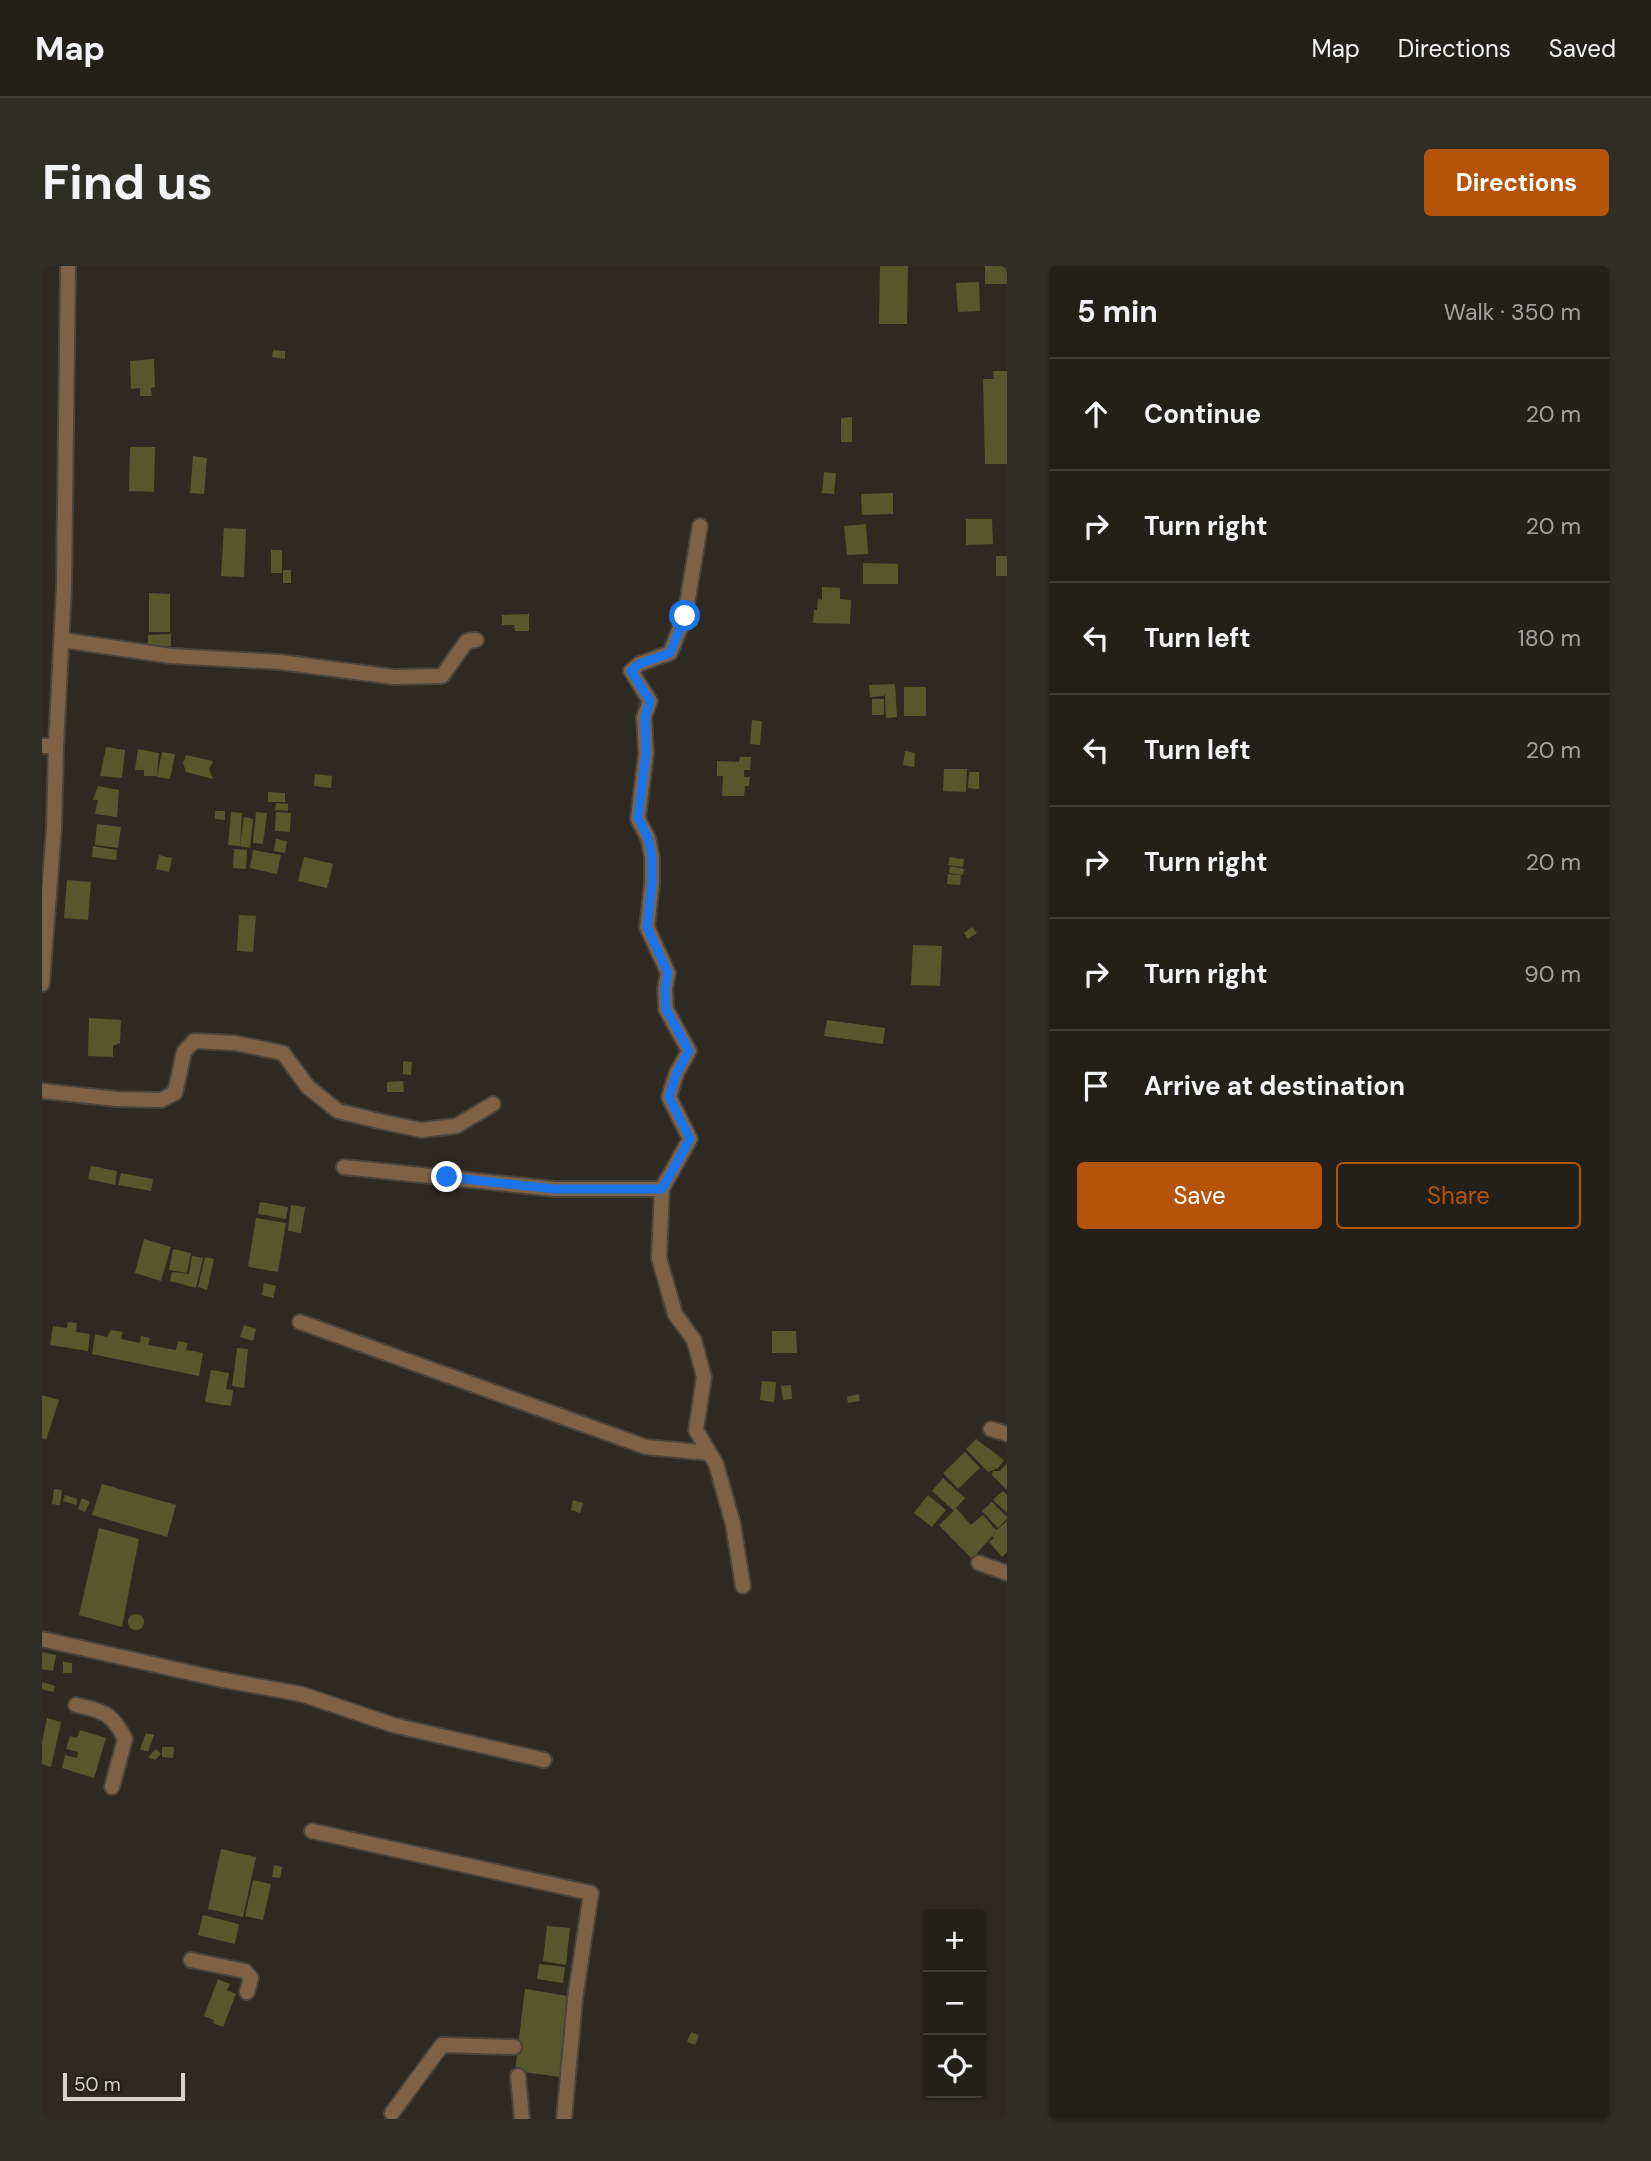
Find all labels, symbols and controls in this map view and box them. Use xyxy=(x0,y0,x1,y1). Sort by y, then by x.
text: Map xyxy=(35,27,105,70)
text: Map xyxy=(1312,33,1360,64)
text: Directions xyxy=(1398,33,1511,64)
text: Saved xyxy=(1549,33,1616,64)
button: Directions xyxy=(1424,149,1609,216)
text: Find us xyxy=(42,150,213,214)
text: 5 min xyxy=(1077,292,1158,331)
text: Walk · 350 m xyxy=(1444,297,1581,327)
icon: ahead xyxy=(1077,395,1115,433)
text: Continue xyxy=(1144,397,1261,431)
text: 20 m xyxy=(1526,399,1581,429)
icon: right xyxy=(1077,507,1115,545)
text: Turn right xyxy=(1144,509,1268,543)
text: 20 m xyxy=(1526,511,1581,541)
route start xyxy=(669,600,700,631)
icon: left xyxy=(1077,619,1115,657)
text: Turn left xyxy=(1144,621,1251,655)
text: 180 m xyxy=(1517,623,1581,653)
icon: left xyxy=(1077,731,1115,769)
text: Turn left xyxy=(1144,733,1251,767)
text: 20 m xyxy=(1526,735,1581,765)
icon: right xyxy=(1077,843,1115,881)
text: Turn right xyxy=(1144,845,1268,879)
text: 20 m xyxy=(1526,847,1581,877)
icon: right xyxy=(1077,955,1115,993)
text: Turn right xyxy=(1144,957,1268,991)
text: 90 m xyxy=(1524,959,1581,989)
icon: arrive xyxy=(1077,1067,1115,1105)
text: Arrive at destination xyxy=(1144,1069,1405,1103)
route end xyxy=(431,1161,462,1192)
button: Save xyxy=(1077,1162,1322,1229)
button: Share xyxy=(1336,1162,1581,1229)
map controls xyxy=(923,1909,986,2098)
button: + xyxy=(923,1909,986,1972)
button: − xyxy=(923,1972,986,2035)
button: locate xyxy=(923,2035,986,2098)
scale bar xyxy=(63,2070,186,2102)
text: 50 m xyxy=(74,2072,121,2097)

